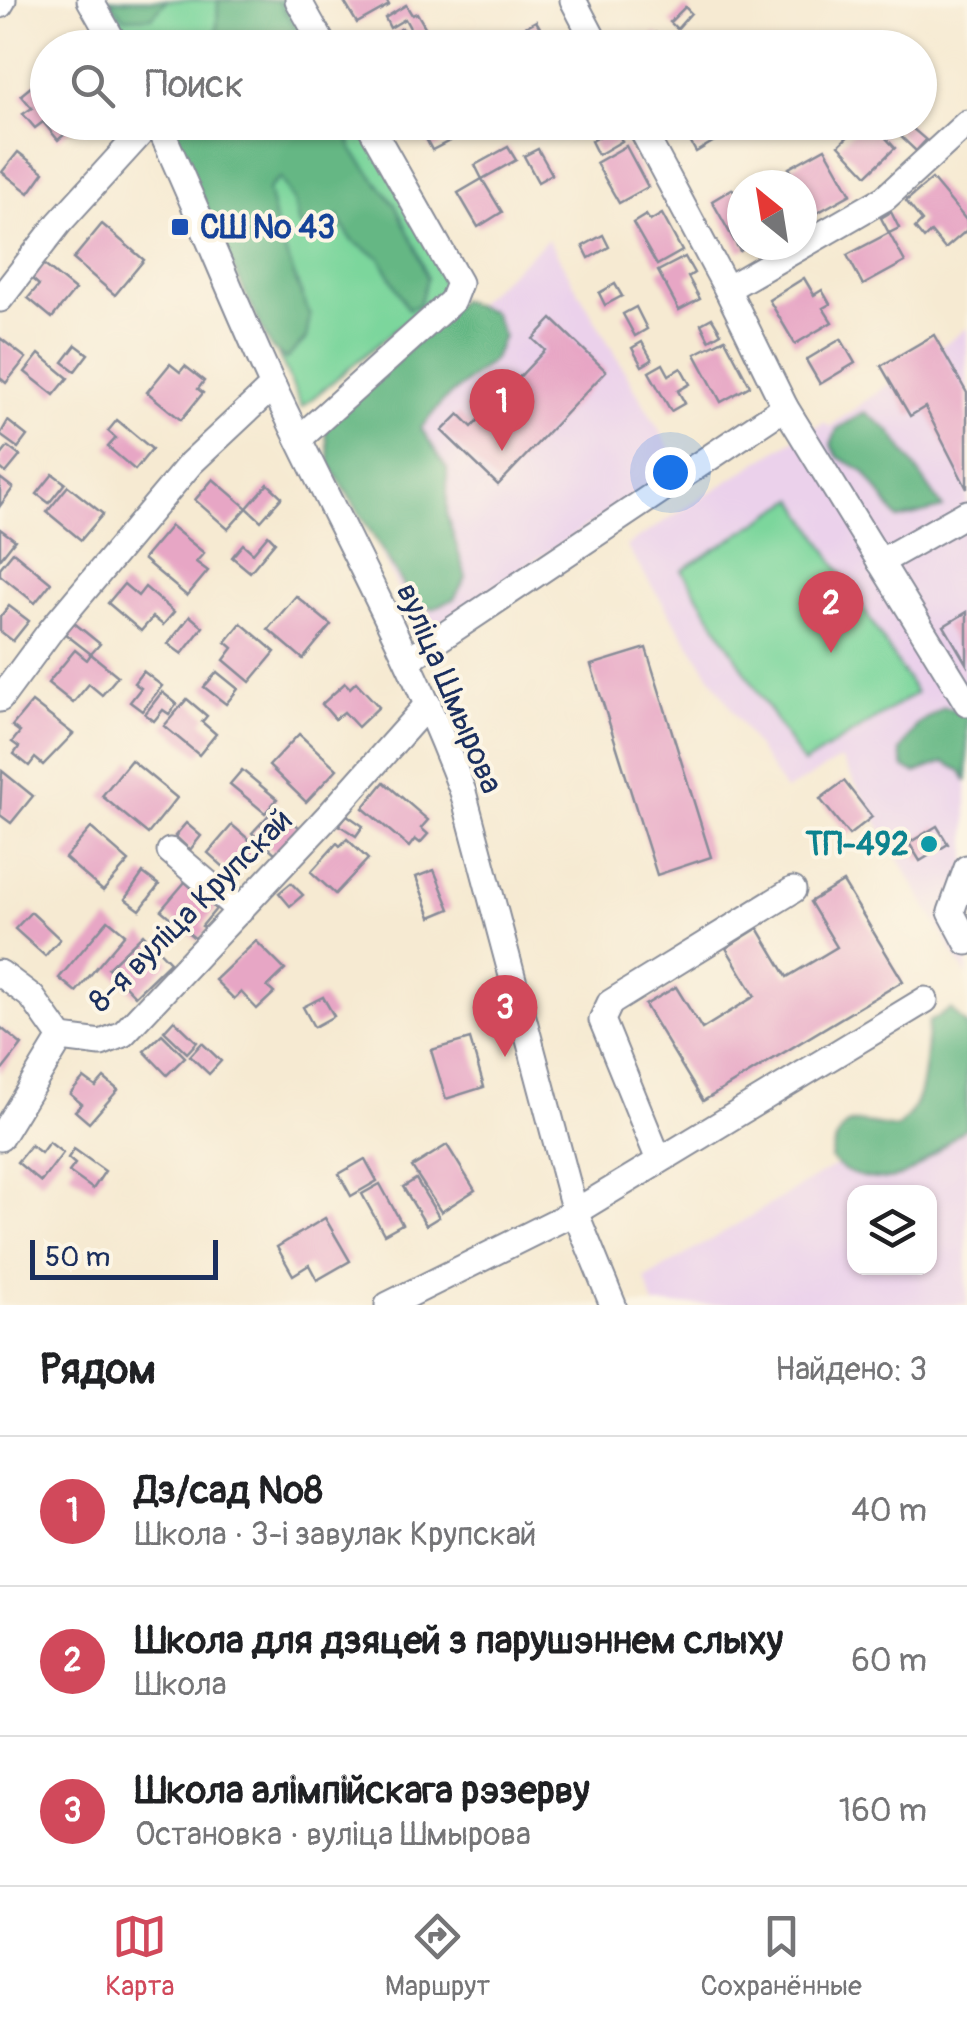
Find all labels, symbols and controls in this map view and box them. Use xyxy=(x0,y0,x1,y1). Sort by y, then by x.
search box xyxy=(30,30,937,140)
icon: search xyxy=(65,58,120,113)
text: Поиск xyxy=(145,61,244,109)
north arrow xyxy=(727,170,817,260)
place label: СШ № 43 xyxy=(200,208,335,248)
marker: СШ № 43 xyxy=(169,216,191,238)
pin: 1 xyxy=(470,368,534,451)
your location xyxy=(645,447,696,498)
pin: 2 xyxy=(798,570,864,653)
street label: вуліца Шмырова xyxy=(387,577,511,800)
street label: 8-я вуліца Крупскай xyxy=(80,800,301,1021)
place label: ТП-492 xyxy=(804,825,909,865)
marker: ТП-492 xyxy=(918,833,940,855)
pin: 3 xyxy=(472,974,538,1057)
map controls xyxy=(847,1185,937,1275)
button: layers xyxy=(847,1185,937,1275)
scale bar xyxy=(30,1235,218,1280)
text: 50 m xyxy=(45,1240,110,1275)
text: Рядом xyxy=(40,1344,156,1396)
text: Найдено: 3 xyxy=(775,1350,927,1390)
text: Дз/сад №8 xyxy=(135,1467,323,1515)
text: 1 xyxy=(66,1491,79,1531)
text: 40 m xyxy=(851,1491,927,1531)
text: Школа · 3-і завулак Крупскай xyxy=(135,1515,536,1555)
text: Школа для дзяцей з парушэннем слыху xyxy=(135,1617,783,1665)
text: 2 xyxy=(64,1641,81,1681)
text: 60 m xyxy=(851,1641,927,1681)
text: Школа xyxy=(135,1665,227,1705)
text: Школа алімпійскага рэзерву xyxy=(135,1767,590,1815)
text: 3 xyxy=(64,1791,81,1831)
text: 160 m xyxy=(839,1791,927,1831)
text: Остановка · вуліца Шмырова xyxy=(135,1815,531,1855)
tab: Карта xyxy=(105,1909,175,2004)
tab: Маршрут xyxy=(385,1909,490,2004)
tab: Сохранённые xyxy=(700,1909,862,2004)

